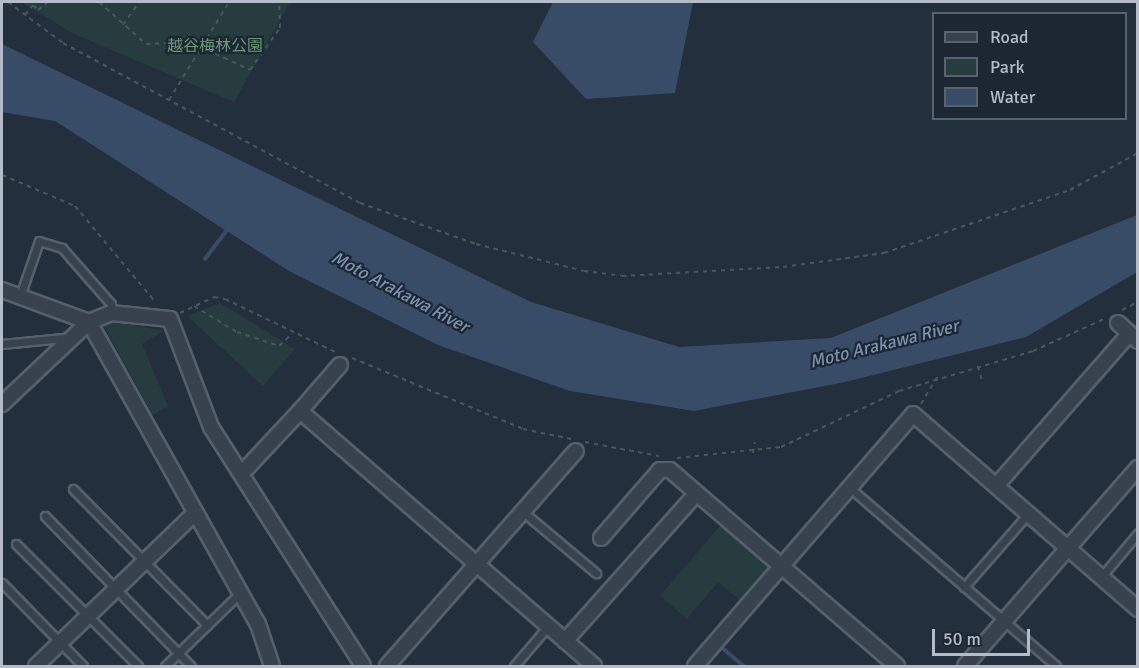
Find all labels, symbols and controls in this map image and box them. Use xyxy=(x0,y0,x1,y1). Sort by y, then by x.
legend xyxy=(932,12,1127,120)
text: Road xyxy=(990,26,1029,48)
park label: 越谷梅林公園 xyxy=(167,36,263,56)
text: Park xyxy=(990,56,1025,78)
text: Water xyxy=(990,86,1035,108)
water label: Moto Arakawa River xyxy=(327,247,473,337)
water label: Moto Arakawa River xyxy=(807,315,961,373)
scale bar xyxy=(935,617,1032,655)
text: 50 m xyxy=(943,628,981,650)

